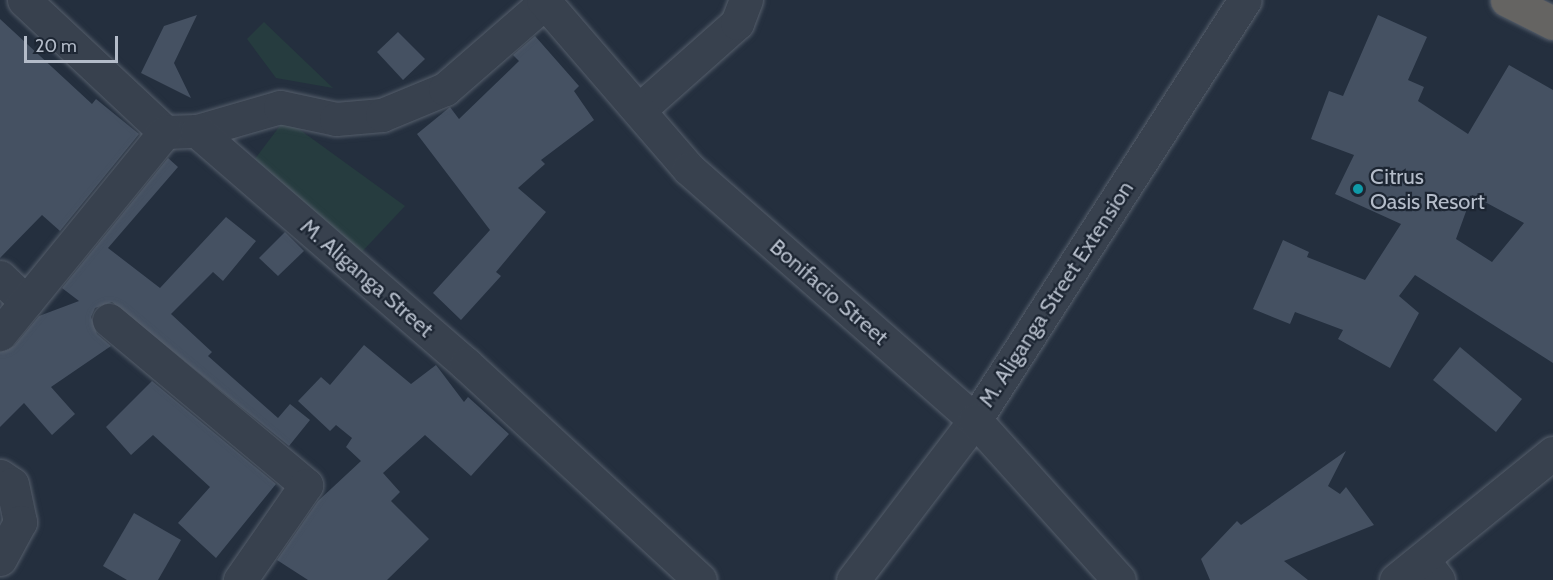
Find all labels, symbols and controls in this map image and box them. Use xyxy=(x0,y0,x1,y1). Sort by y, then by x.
scale bar xyxy=(27,24,122,62)
text: 20 m xyxy=(35,35,77,57)
place label: Citrus Oasis Resort xyxy=(1370,163,1485,214)
street label: M. Aliganga Street Extension xyxy=(973,176,1139,412)
marker: Citrus Oasis Resort xyxy=(1351,182,1365,196)
street label: M. Aliganga Street xyxy=(295,213,439,343)
street label: Bonifacio Street xyxy=(764,233,894,351)

